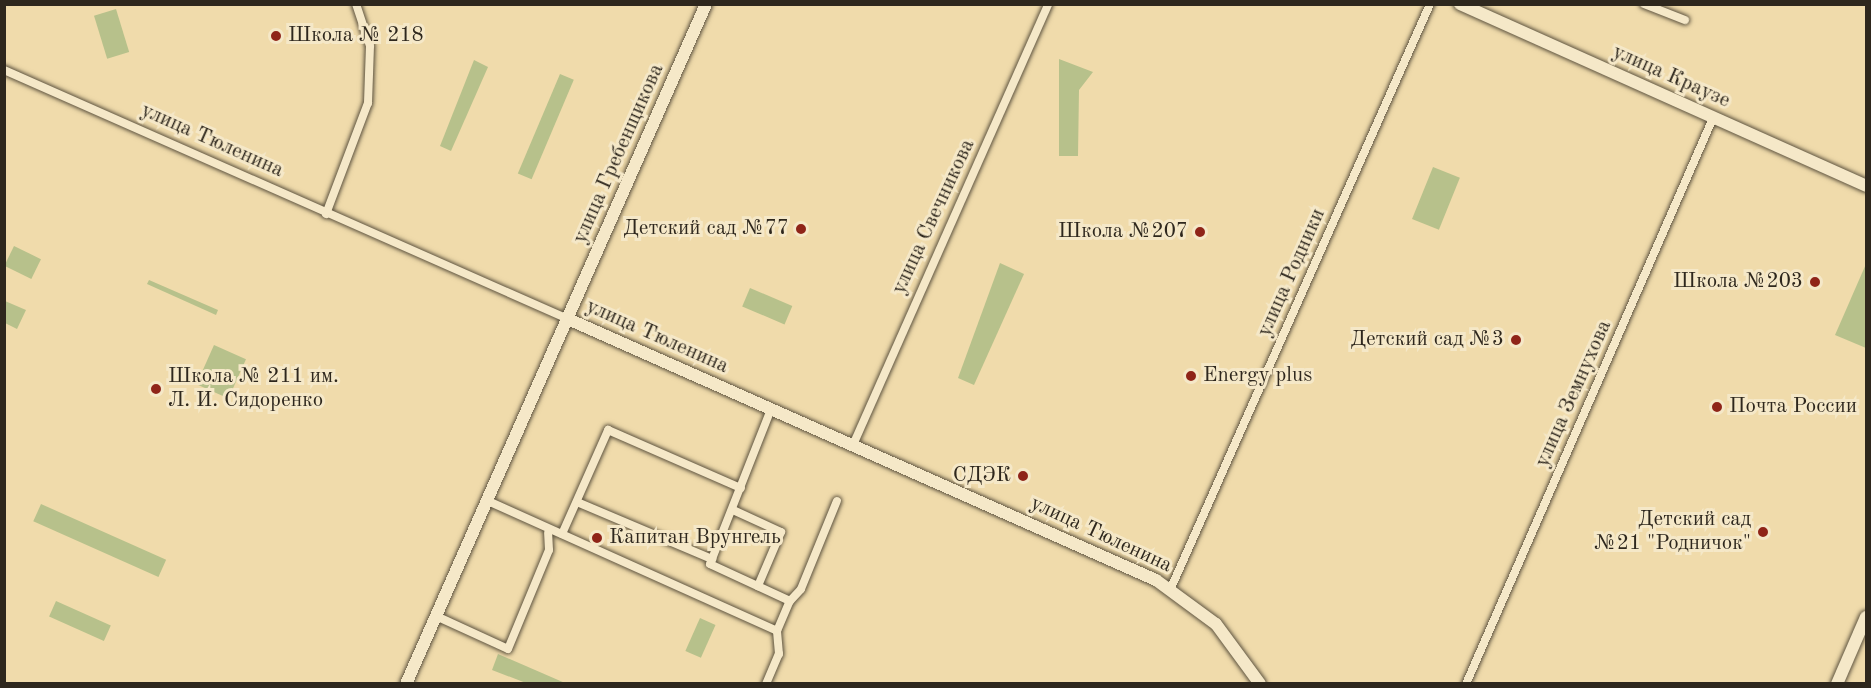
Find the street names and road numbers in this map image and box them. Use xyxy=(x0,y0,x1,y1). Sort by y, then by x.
street label: улица Краузе xyxy=(1608,40,1734,114)
street label: улица Гребенщикова xyxy=(568,60,670,248)
street label: улица Тюленина xyxy=(137,98,287,184)
street label: улица Свечникова xyxy=(887,135,981,299)
street label: улица Родники xyxy=(1253,205,1331,341)
street label: улица Тюленина xyxy=(582,294,732,380)
street label: улица Земнухова xyxy=(1530,317,1618,471)
street label: улица Тюленина xyxy=(1026,491,1176,579)

